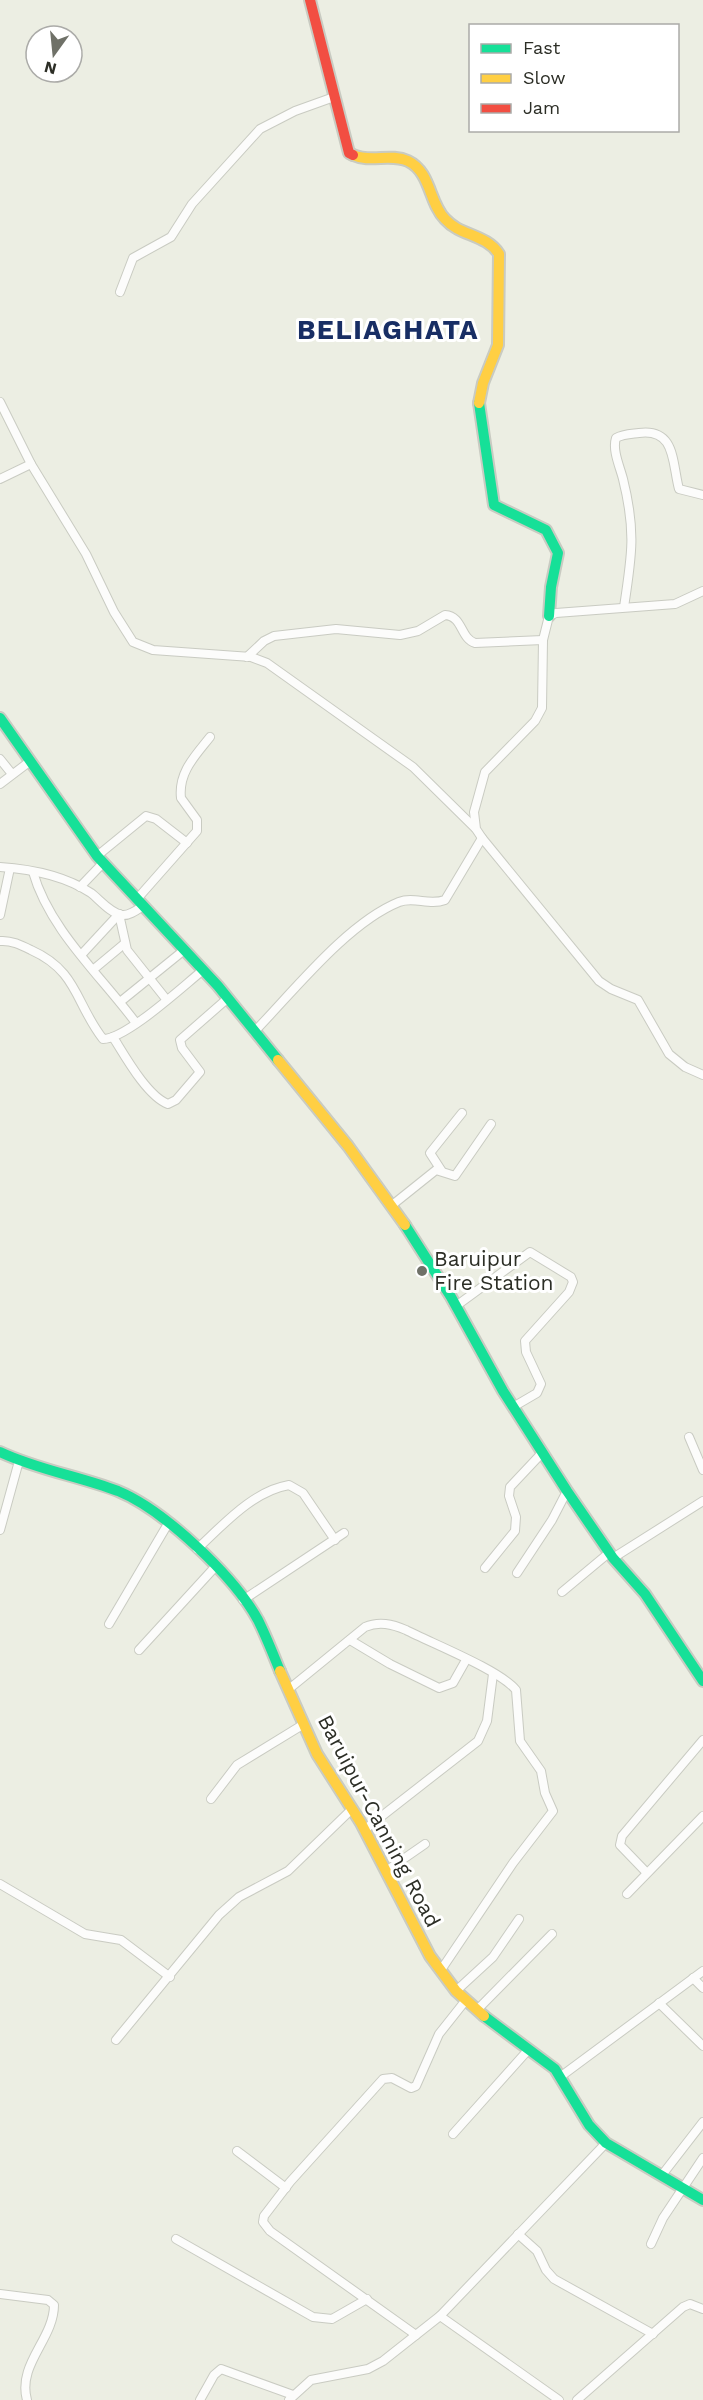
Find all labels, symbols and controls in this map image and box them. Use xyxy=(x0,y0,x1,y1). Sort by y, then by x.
north arrow xyxy=(24,24,84,84)
legend xyxy=(469,24,679,132)
text: Fast xyxy=(523,37,561,58)
text: N xyxy=(42,57,58,79)
text: Slow xyxy=(523,67,566,88)
text: Jam xyxy=(523,97,560,118)
district label: BELIAGHATA xyxy=(297,314,479,346)
place label: Baruipur Fire Station xyxy=(434,1246,554,1295)
marker: Baruipur Fire Station xyxy=(415,1264,429,1278)
street label: Baruipur-Canning Road xyxy=(313,1710,446,1931)

